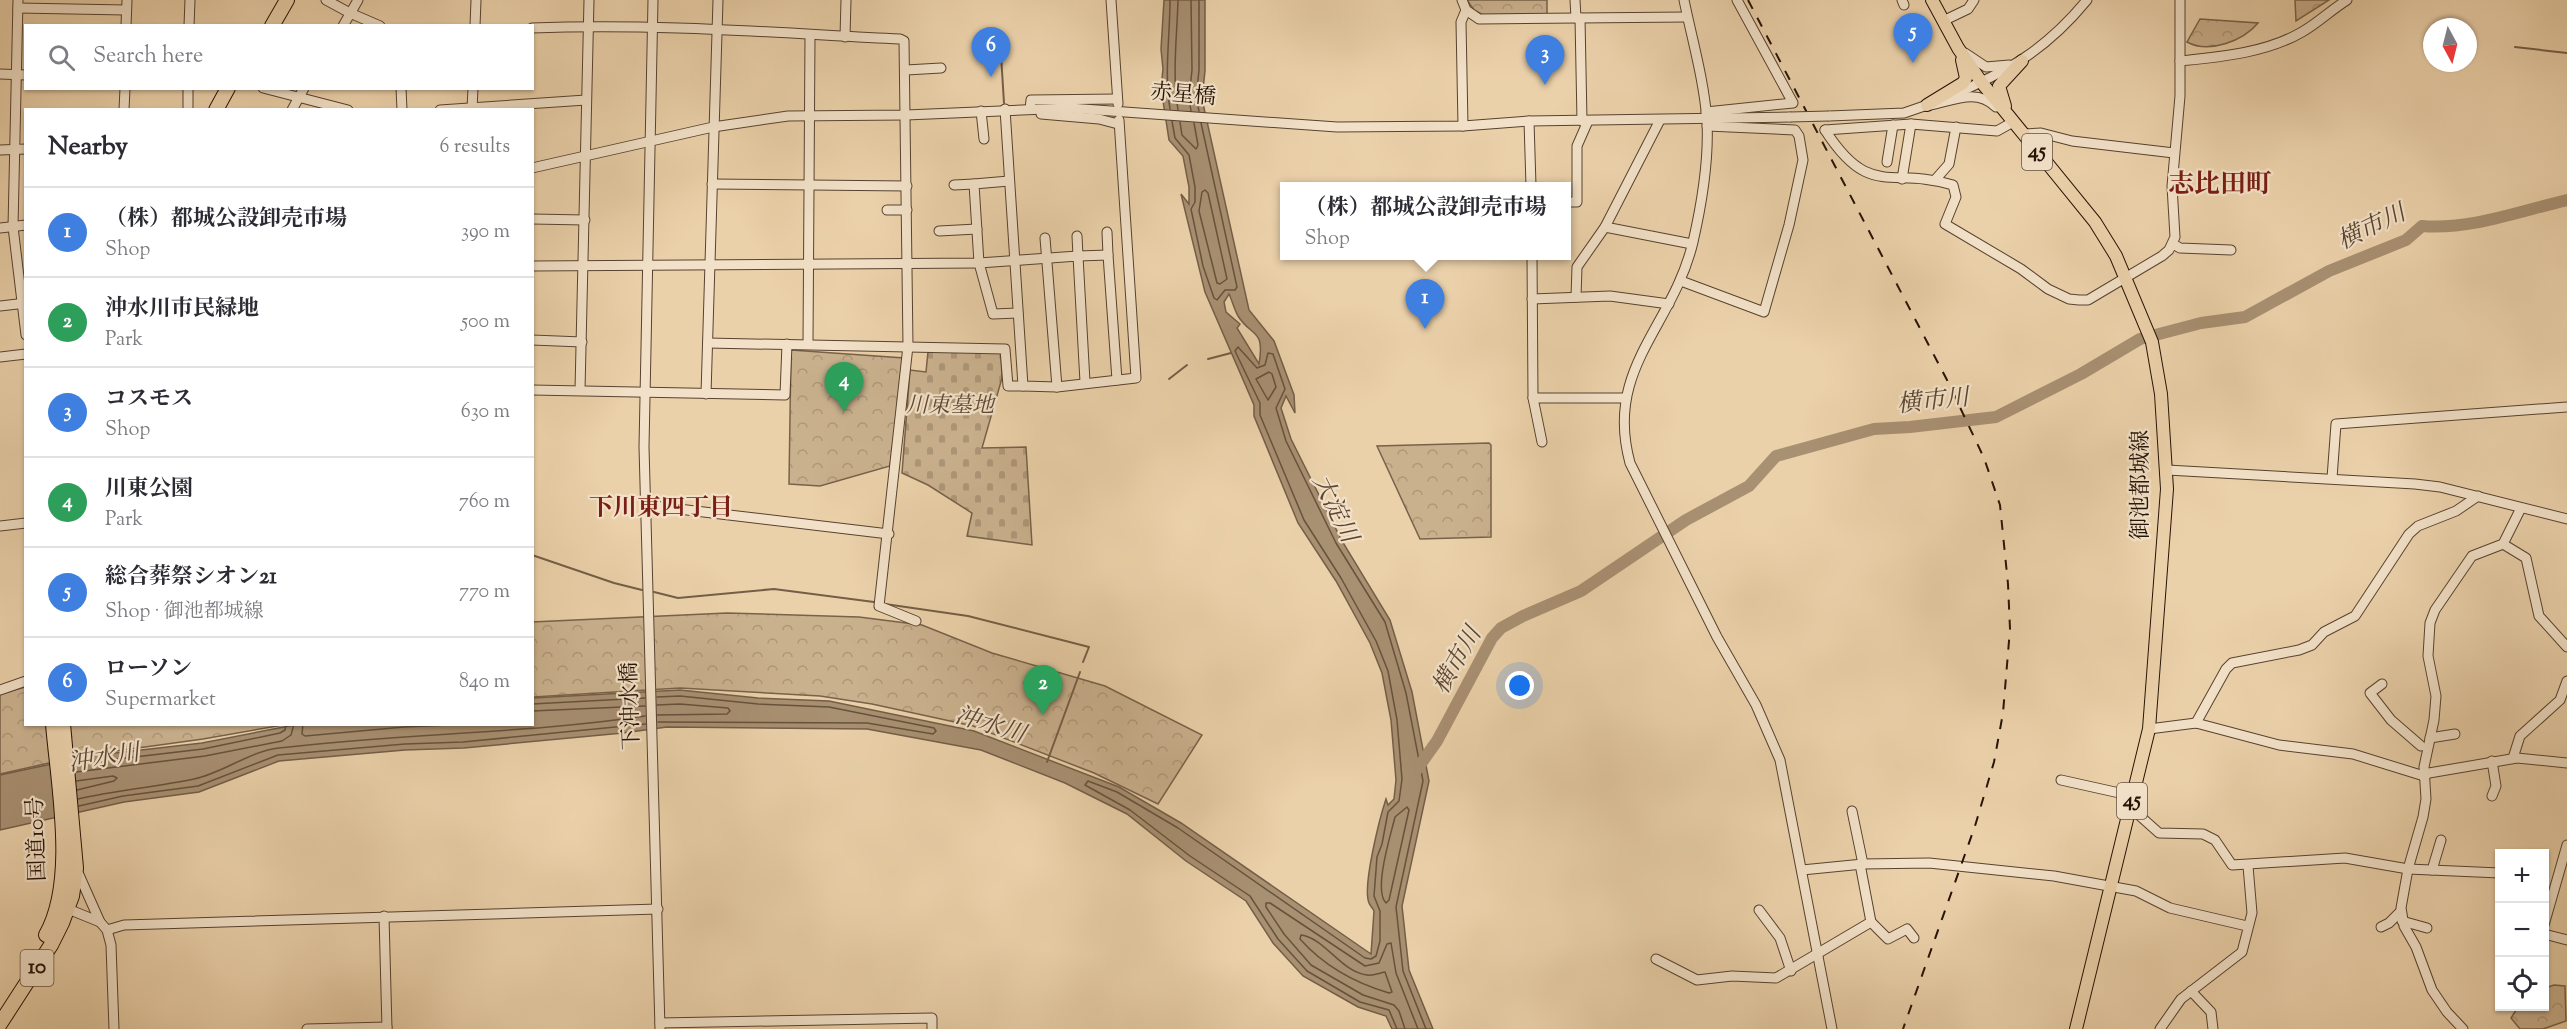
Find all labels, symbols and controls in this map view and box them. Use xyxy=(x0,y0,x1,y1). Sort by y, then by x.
pin: 5 xyxy=(1894,14,1932,63)
north arrow xyxy=(2423,18,2477,72)
search box xyxy=(24,24,534,90)
pin: 6 xyxy=(972,28,1010,77)
pin: 3 xyxy=(1526,36,1564,85)
icon: search xyxy=(45,41,78,74)
text: Search here xyxy=(93,41,203,73)
street label: 赤星橋 xyxy=(1149,77,1217,115)
text: Nearby xyxy=(48,129,128,166)
text: 6 results xyxy=(440,133,510,162)
road number: 45 xyxy=(2022,134,2052,170)
district label: 志比田町 xyxy=(2168,167,2272,204)
popup xyxy=(1280,182,1571,260)
text: （株）都城公設卸売市場 xyxy=(1304,193,1547,225)
water label: 横市川 xyxy=(2332,196,2415,259)
text: （株）都城公設卸売市場 xyxy=(105,204,347,236)
text: 1 xyxy=(64,218,71,247)
text: 390 m xyxy=(461,218,510,247)
text: Shop xyxy=(1304,225,1350,254)
text: Shop xyxy=(105,236,150,265)
pin: 1 xyxy=(1406,280,1444,329)
text: 沖水川市民緑地 xyxy=(105,294,259,326)
text: 2 xyxy=(63,308,72,337)
text: 500 m xyxy=(461,308,510,337)
text: Park xyxy=(105,326,143,355)
pin: 4 xyxy=(824,362,864,412)
water label: 横市川 xyxy=(1895,381,1974,423)
text: コスモス xyxy=(105,384,193,416)
park label: 川東墓地 xyxy=(906,391,996,423)
text: 3 xyxy=(63,398,72,427)
text: 630 m xyxy=(461,398,510,427)
text: Shop xyxy=(105,416,150,445)
street label: 御池都城線 xyxy=(2126,430,2158,540)
water label: 大淀川 xyxy=(1303,469,1366,552)
text: 川東公園 xyxy=(105,474,193,506)
text: 4 xyxy=(62,488,73,517)
text: 760 m xyxy=(459,488,510,517)
district label: 下川東四丁目 xyxy=(589,492,733,526)
text: Park xyxy=(105,506,143,535)
text: 総合葬祭シオン21 xyxy=(105,562,277,594)
text: 5 xyxy=(64,578,71,607)
text: 770 m xyxy=(459,578,510,607)
text: Shop · 御池都城線 xyxy=(105,598,264,627)
water label: 横市川 xyxy=(1425,619,1492,701)
text: ローソン xyxy=(105,654,192,686)
street label: 下沖水橋 xyxy=(614,661,650,751)
pin: 2 xyxy=(1024,666,1062,715)
text: 6 xyxy=(63,668,72,697)
text: 840 m xyxy=(459,668,510,697)
your location xyxy=(1505,671,1534,700)
text: Supermarket xyxy=(105,686,216,715)
water label: 沖水川 xyxy=(951,699,1032,754)
water label: 沖水川 xyxy=(66,736,145,781)
road number: 45 xyxy=(2117,783,2147,819)
street label: 国道10号 xyxy=(21,796,55,882)
map controls xyxy=(2495,849,2549,1011)
button: + xyxy=(2495,849,2549,903)
button: − xyxy=(2495,903,2549,957)
road number: 10 xyxy=(20,950,54,986)
button: locate xyxy=(2495,957,2549,1011)

